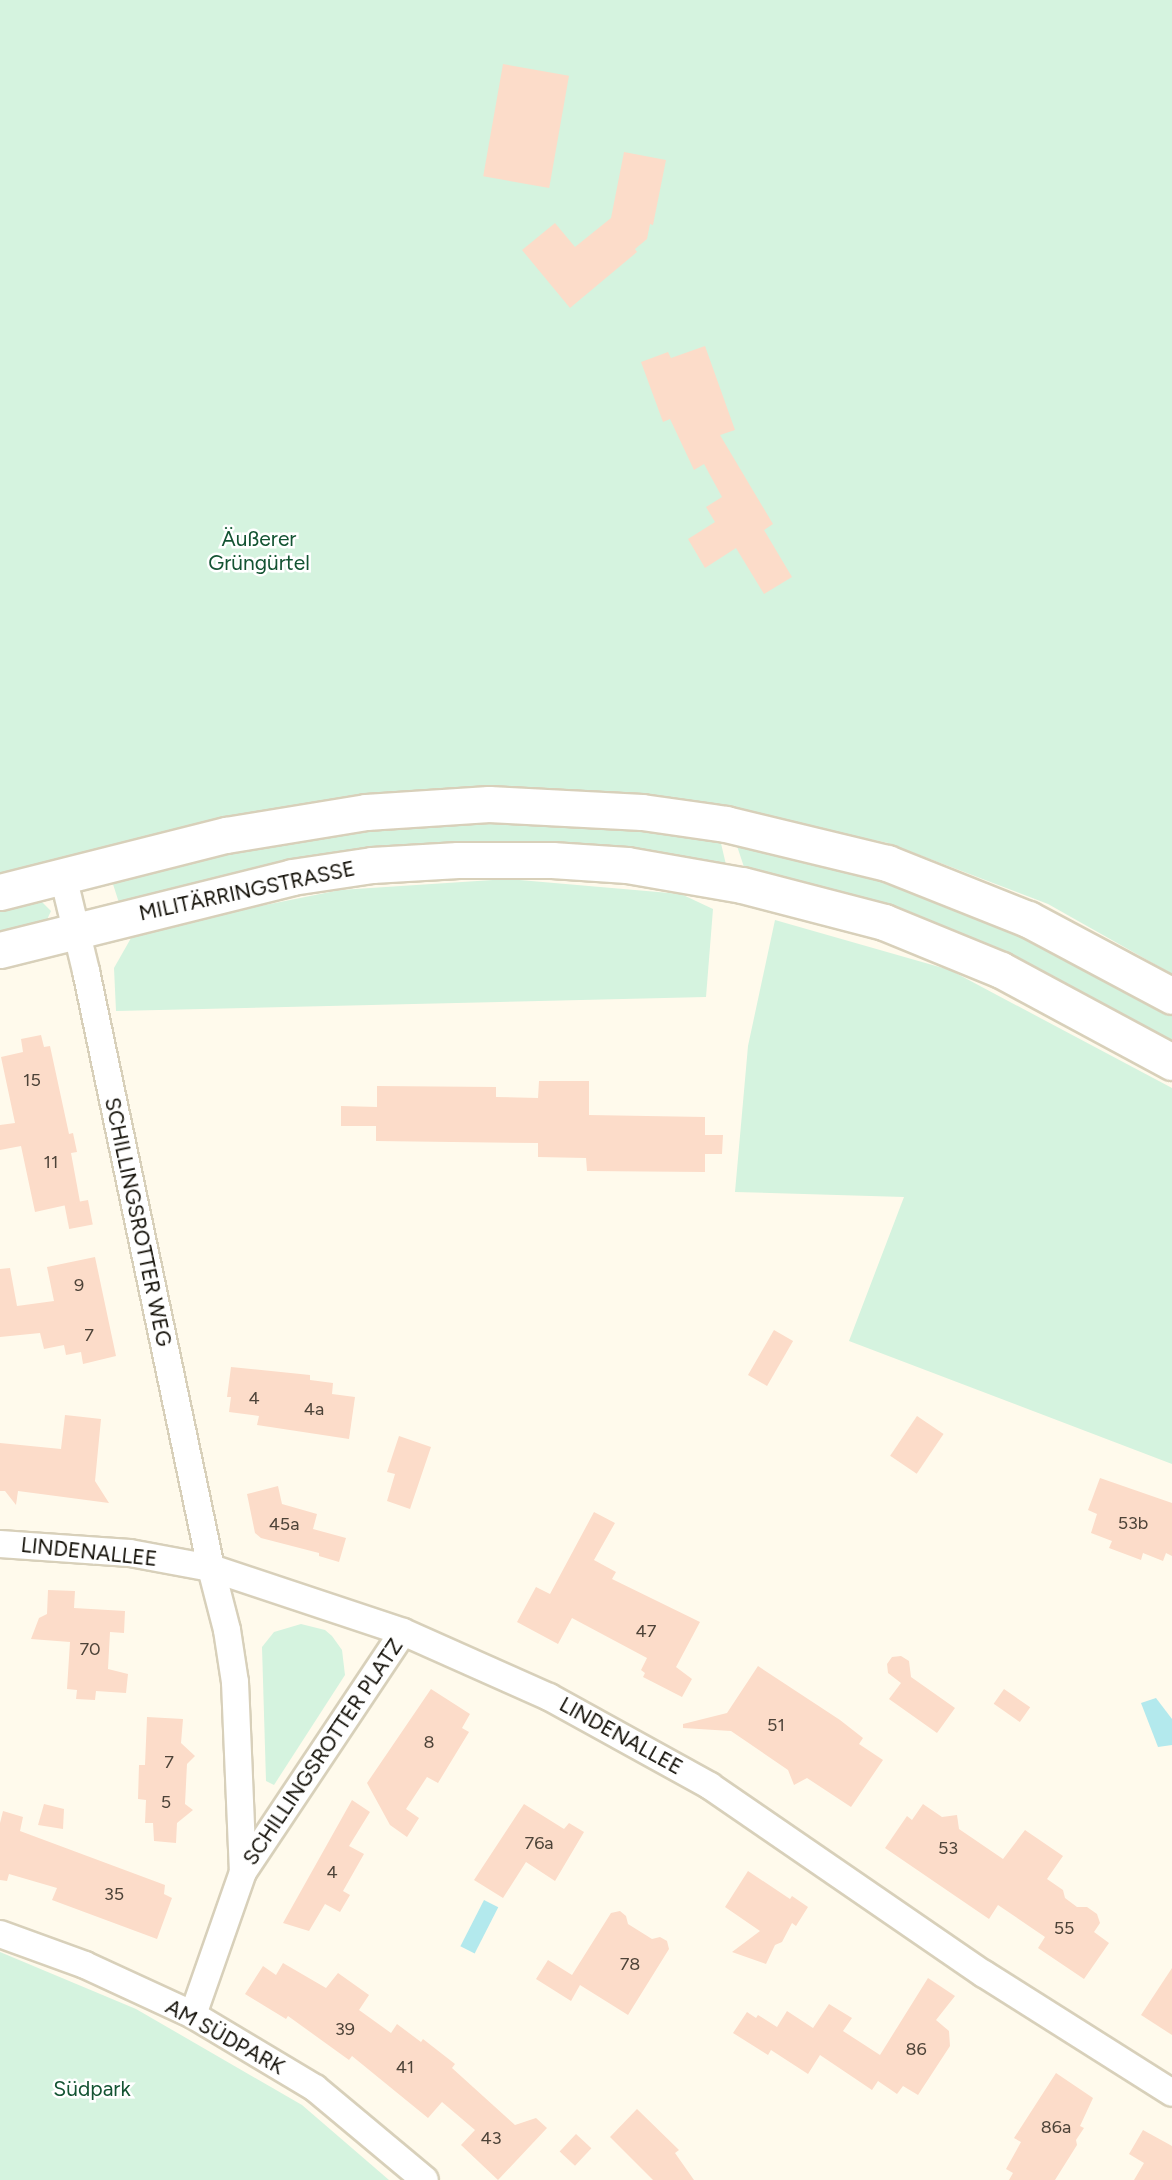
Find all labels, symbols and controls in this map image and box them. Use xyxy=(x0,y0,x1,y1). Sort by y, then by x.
park label: Äußerer Grüngürtel xyxy=(208,526,310,576)
street label: MILITÄRRINGSTRASSE xyxy=(137,856,357,926)
house number: 15 xyxy=(23,1069,41,1091)
street label: SCHILLINGSROTTER WEG xyxy=(99,1095,177,1349)
house number: 11 xyxy=(44,1151,58,1173)
house number: 9 xyxy=(74,1274,84,1296)
house number: 7 xyxy=(84,1324,94,1346)
house number: 4 xyxy=(248,1387,260,1409)
house number: 4a xyxy=(304,1398,324,1420)
house number: 53b xyxy=(1118,1512,1148,1534)
house number: 45a xyxy=(269,1513,299,1535)
street label: LINDENALLEE xyxy=(20,1532,158,1572)
house number: 47 xyxy=(636,1620,656,1642)
street label: SCHILLINGSROTTER PLATZ xyxy=(238,1634,408,1870)
house number: 70 xyxy=(79,1638,101,1660)
street label: LINDENALLEE xyxy=(555,1692,687,1780)
house number: 51 xyxy=(767,1714,785,1736)
house number: 8 xyxy=(423,1731,435,1753)
house number: 7 xyxy=(164,1751,174,1773)
house number: 5 xyxy=(161,1791,171,1813)
house number: 76a xyxy=(524,1832,554,1854)
house number: 53 xyxy=(938,1837,958,1859)
house number: 4 xyxy=(326,1861,338,1883)
house number: 35 xyxy=(104,1883,124,1905)
house number: 55 xyxy=(1054,1917,1074,1939)
house number: 78 xyxy=(620,1953,640,1975)
street label: AM SÜDPARK xyxy=(161,1994,289,2080)
house number: 39 xyxy=(335,2018,355,2040)
house number: 86 xyxy=(905,2038,927,2060)
house number: 41 xyxy=(396,2056,414,2078)
park label: Südpark xyxy=(53,2076,131,2102)
house number: 86a xyxy=(1041,2116,1071,2138)
house number: 43 xyxy=(481,2127,501,2149)

